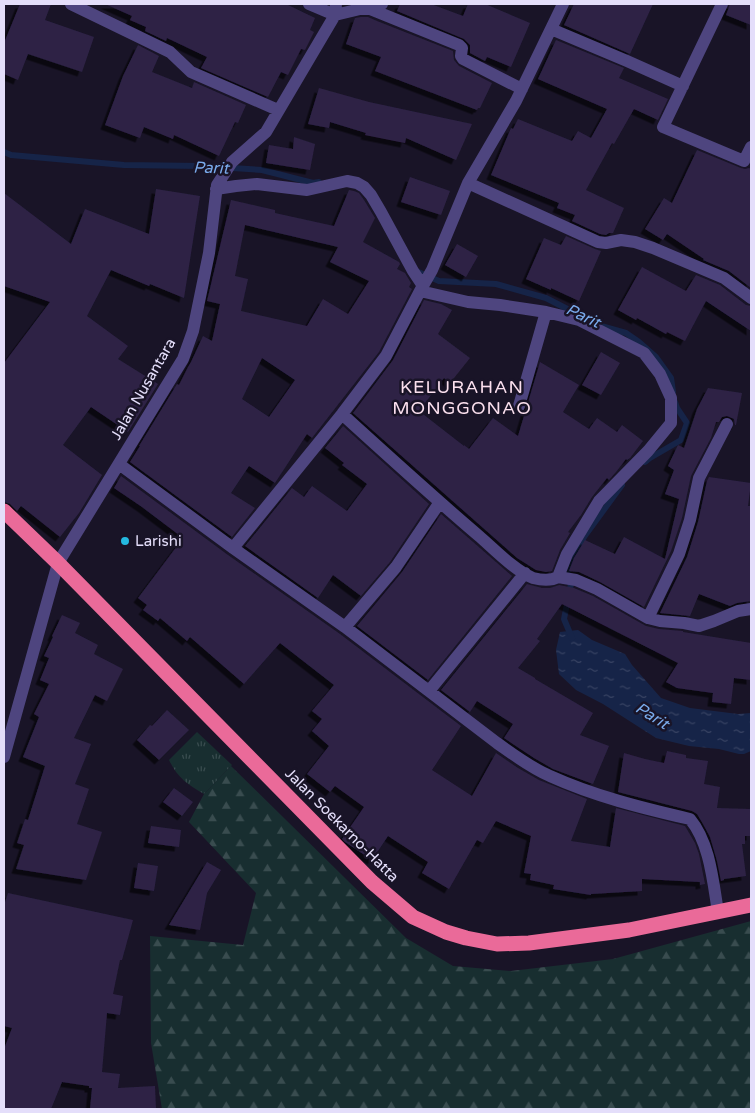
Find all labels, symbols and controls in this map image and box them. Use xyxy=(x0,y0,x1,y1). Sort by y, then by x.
water label: Parit xyxy=(193,157,231,179)
water label: Parit xyxy=(563,299,605,333)
street label: Jalan Nusantara xyxy=(107,335,179,443)
district label: KELURAHAN MONGGONAO xyxy=(392,376,532,419)
place label: Larishi xyxy=(135,532,182,550)
marker: Larishi xyxy=(119,535,131,547)
water label: Parit xyxy=(632,698,674,735)
street label: Jalan Soekarno-Hatta xyxy=(281,764,403,886)

